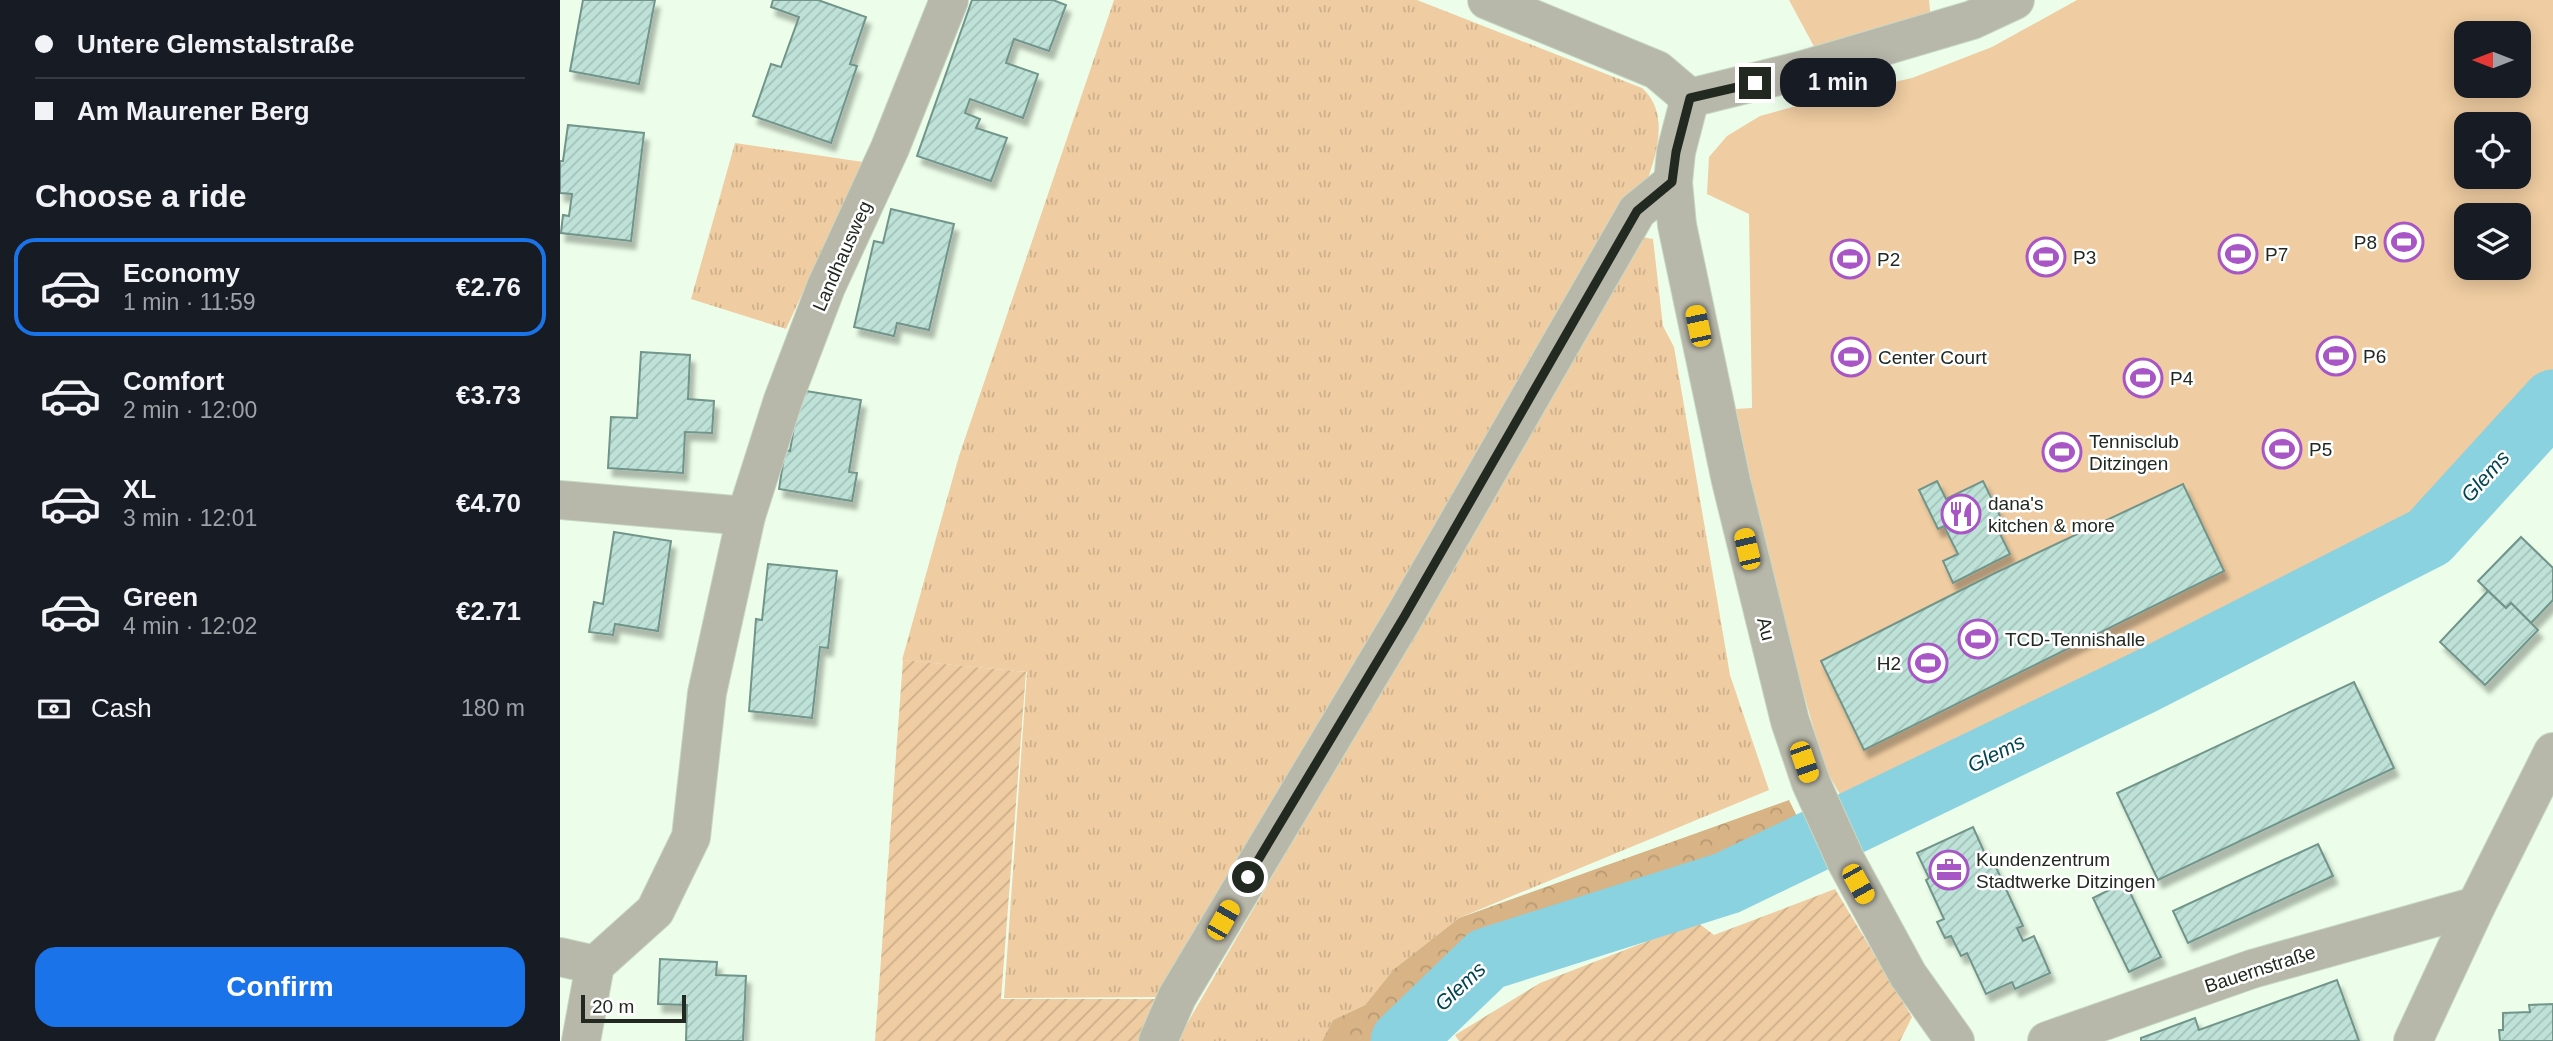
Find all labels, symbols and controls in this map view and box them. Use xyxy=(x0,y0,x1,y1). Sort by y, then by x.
north arrow xyxy=(2454,21,2530,98)
map controls xyxy=(2454,21,2531,280)
text: Untere Glemstalstraße xyxy=(77,29,354,59)
callout: 1 min xyxy=(1780,58,1895,108)
route end xyxy=(1739,67,1771,99)
text: 1 min xyxy=(1808,69,1868,95)
text: Am Maurener Berg xyxy=(77,96,310,126)
button: locate xyxy=(2454,112,2531,189)
text: Choose a ride xyxy=(35,178,247,214)
street label: Landhausweg xyxy=(808,198,876,314)
button: layers xyxy=(2454,203,2531,280)
sports icon: P8 xyxy=(2383,221,2425,263)
place label: P8 xyxy=(2354,232,2377,253)
sports icon: P7 xyxy=(2217,233,2259,275)
sports icon: P3 xyxy=(2025,236,2067,278)
sports icon: P2 xyxy=(1829,238,1871,280)
place label: P7 xyxy=(2265,244,2288,265)
place label: P3 xyxy=(2073,247,2096,268)
place label: P2 xyxy=(1877,249,1900,270)
icon: car xyxy=(39,256,102,319)
text: Economy xyxy=(123,258,240,288)
text: €2.76 xyxy=(456,272,521,302)
text: 1 min · 11:59 xyxy=(123,289,256,315)
car xyxy=(1684,303,1713,349)
sports icon: P6 xyxy=(2315,335,2357,377)
sports icon: Center Court xyxy=(1830,336,1872,378)
place label: P6 xyxy=(2363,346,2386,367)
place label: Center Court xyxy=(1878,347,1987,368)
sports icon: P4 xyxy=(2122,357,2164,399)
icon: car xyxy=(39,364,102,427)
text: Comfort xyxy=(123,366,224,396)
place label: P4 xyxy=(2170,368,2194,389)
text: €3.73 xyxy=(456,380,521,410)
text: 2 min · 12:00 xyxy=(123,397,257,423)
sports icon: P5 xyxy=(2261,428,2303,470)
sports icon: Tennisclub Ditzingen xyxy=(2041,431,2083,473)
place label: Tennisclub Ditzingen xyxy=(2089,431,2179,474)
place label: P5 xyxy=(2309,439,2332,460)
water label: Glems xyxy=(2456,445,2514,506)
icon: car xyxy=(39,472,102,535)
text: XL xyxy=(123,474,156,504)
text: €4.70 xyxy=(456,488,521,518)
restaurant icon: dana's kitchen & more xyxy=(1940,493,1982,535)
place label: dana's kitchen & more xyxy=(1988,493,2115,536)
text: 3 min · 12:01 xyxy=(123,505,257,531)
car xyxy=(1733,526,1762,572)
icon: car xyxy=(39,580,102,643)
text: Green xyxy=(123,582,198,612)
text: €2.71 xyxy=(456,596,521,626)
text: 4 min · 12:02 xyxy=(123,613,257,639)
street label: Au xyxy=(1753,615,1779,643)
sports icon: TCD-Tennishalle xyxy=(1957,618,1999,660)
place label: TCD-Tennishalle xyxy=(2005,629,2145,650)
sports icon: H2 xyxy=(1907,642,1949,684)
place label: H2 xyxy=(1877,653,1901,674)
icon: cash xyxy=(35,690,73,728)
text: Cash xyxy=(91,693,152,723)
text: 180 m xyxy=(461,695,525,721)
water label: Glems xyxy=(1964,729,2029,777)
car xyxy=(1788,739,1821,785)
office icon: Kundenzentrum Stadtwerke Ditzingen xyxy=(1928,849,1970,891)
place label: Kundenzentrum Stadtwerke Ditzingen xyxy=(1976,849,2156,892)
route start xyxy=(1232,861,1264,893)
car xyxy=(1839,861,1878,907)
car xyxy=(1204,897,1243,943)
street label: Bauernstraße xyxy=(2202,941,2318,997)
button: Confirm xyxy=(35,947,525,1027)
water label: Glems xyxy=(1430,957,1490,1015)
scale bar xyxy=(581,992,686,1024)
text: 20 m xyxy=(592,996,634,1017)

